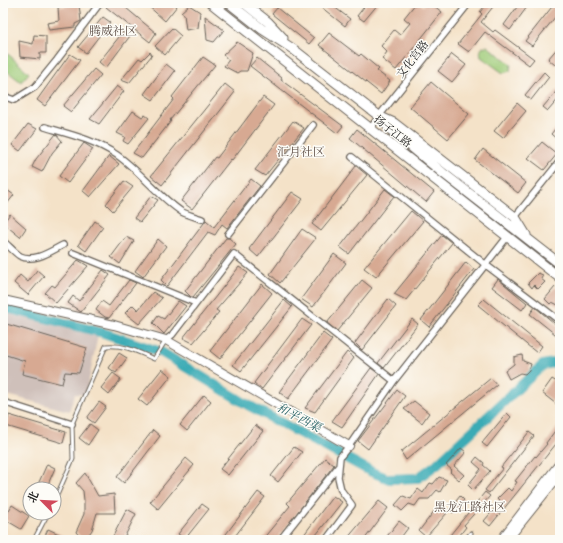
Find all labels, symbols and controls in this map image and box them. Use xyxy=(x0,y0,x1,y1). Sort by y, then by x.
district label: 腾威社区 xyxy=(89,23,137,38)
street label: 文化宫路 xyxy=(393,37,431,81)
street label: 扬子江路 xyxy=(371,112,415,150)
district label: 汇月社区 xyxy=(277,144,325,159)
water label: 和平西渠 xyxy=(274,399,325,436)
north arrow xyxy=(22,481,62,521)
text: 北 xyxy=(24,489,41,505)
district label: 黑龙江路社区 xyxy=(434,499,506,514)

